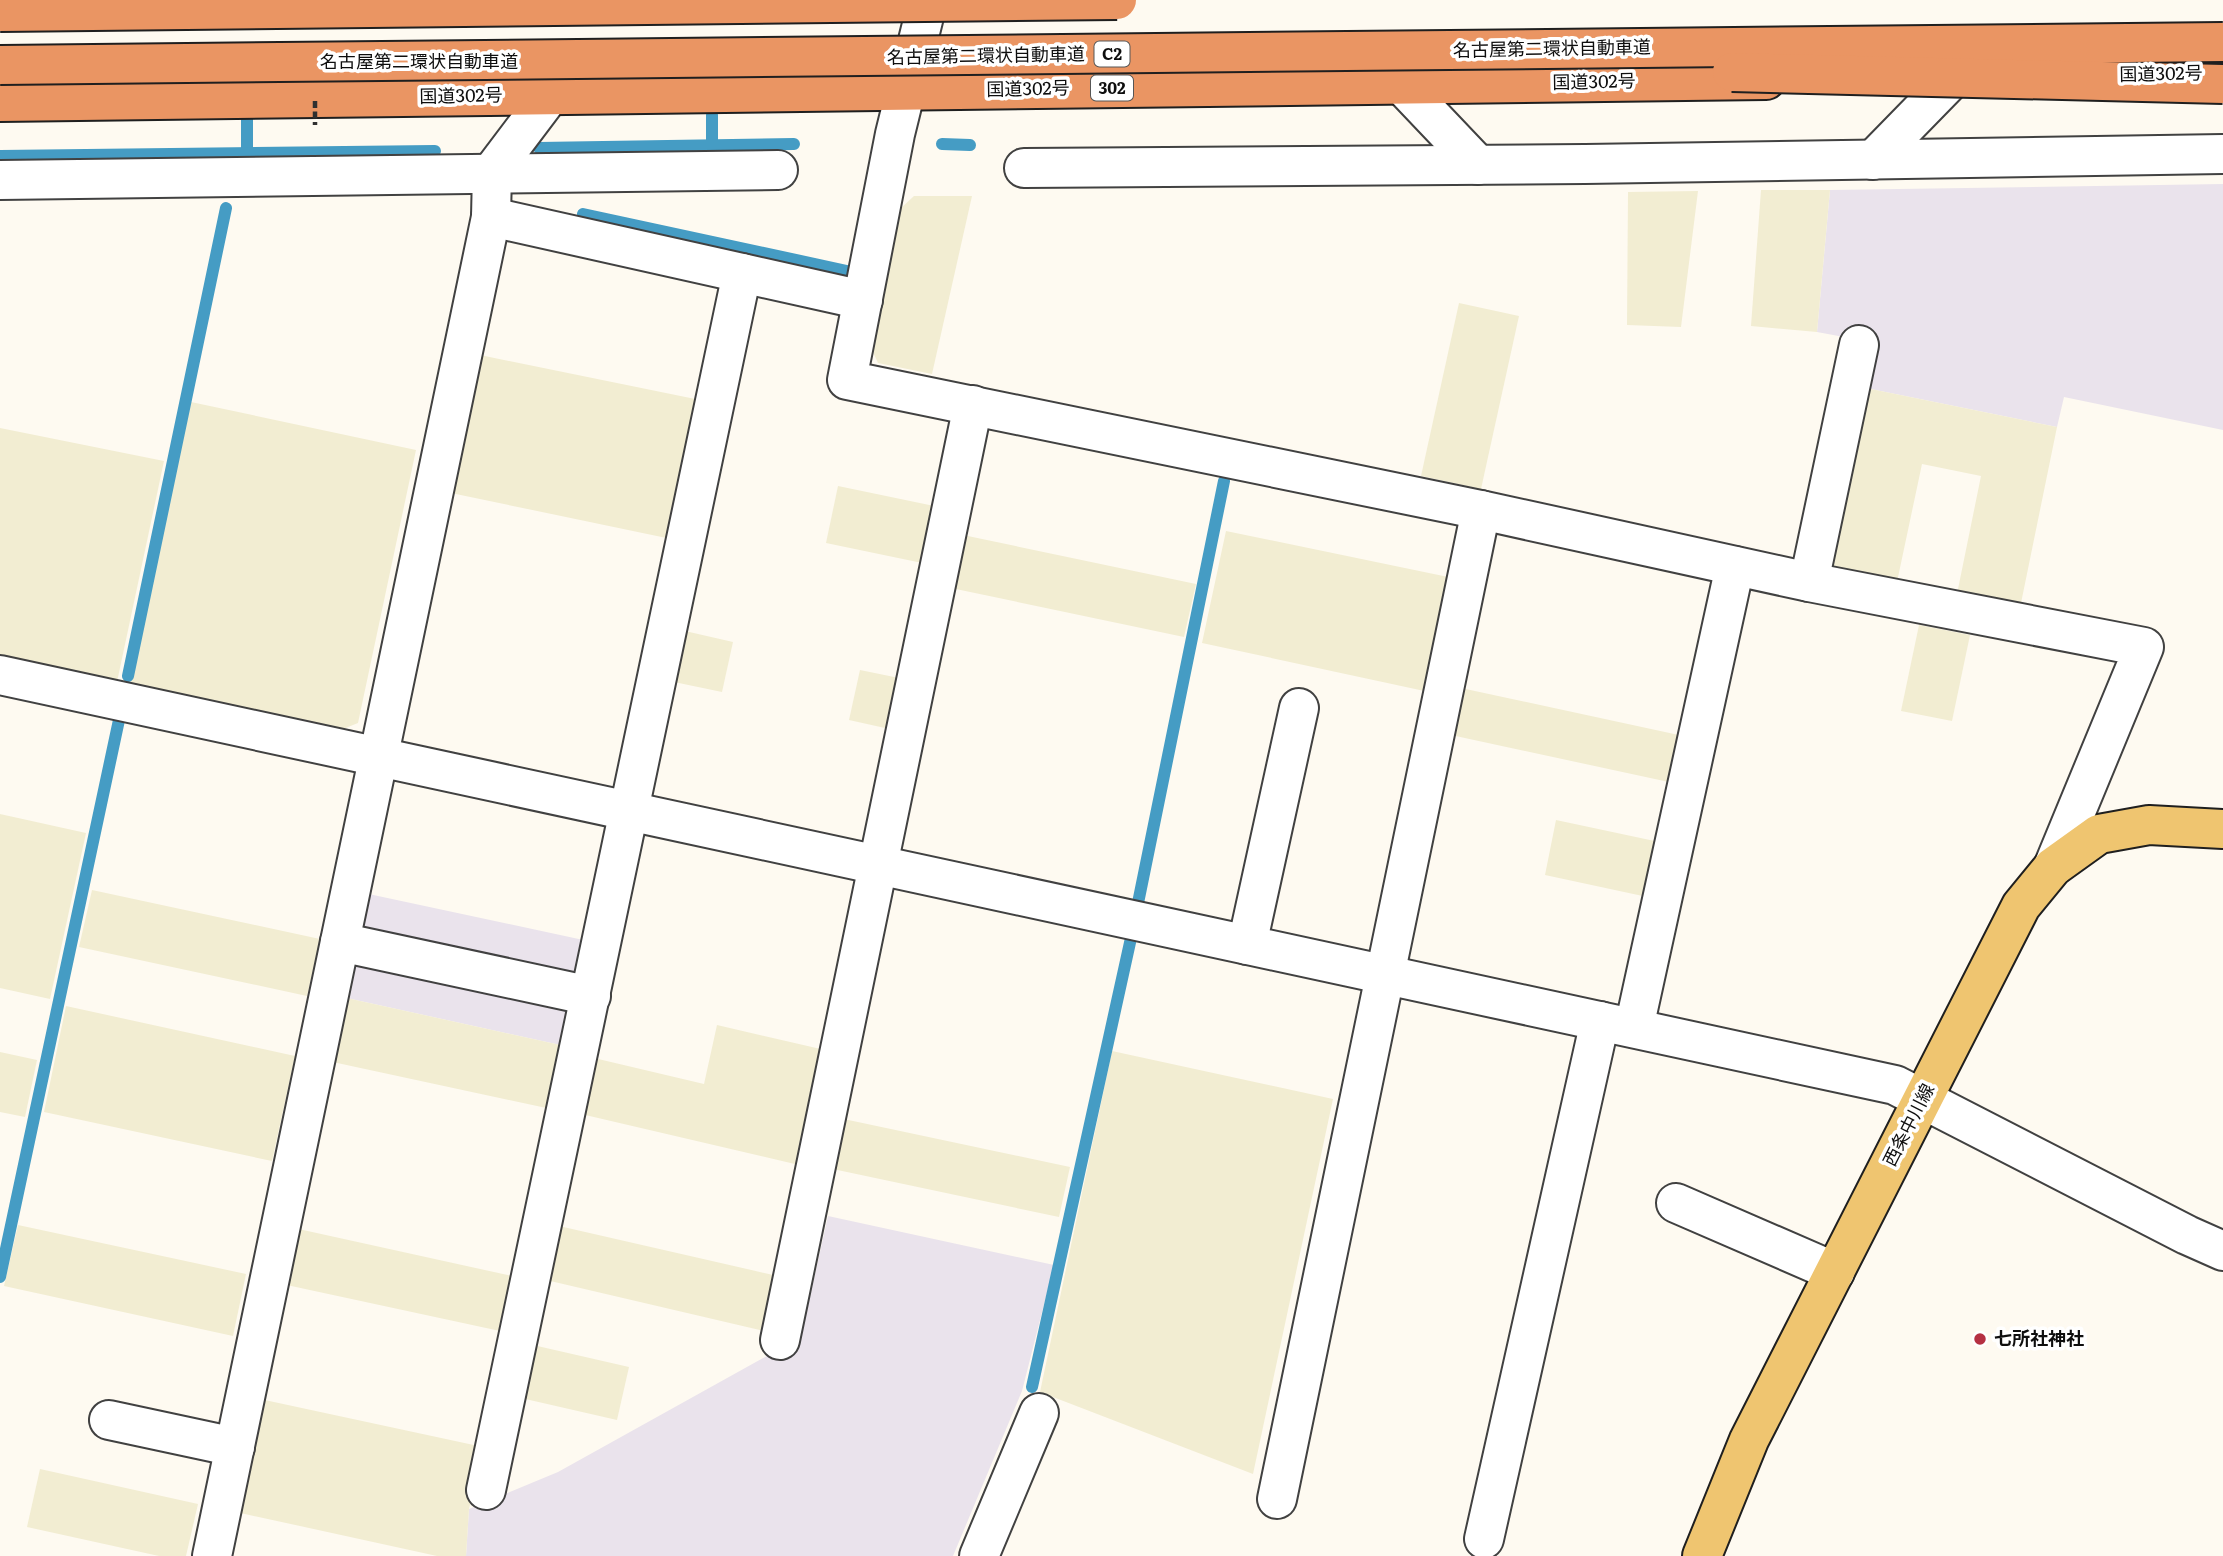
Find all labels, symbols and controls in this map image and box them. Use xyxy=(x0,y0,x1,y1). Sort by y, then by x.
street label: 名古屋第二環状自動車道 xyxy=(1453,32,1651,63)
street label: 名古屋第二環状自動車道 xyxy=(887,39,1085,70)
road number: C2 xyxy=(1094,42,1130,66)
street label: 名古屋第二環状自動車道 xyxy=(320,47,518,74)
street label: 国道302号 xyxy=(2119,58,2203,87)
street label: 国道302号 xyxy=(1552,66,1636,95)
street label: 国道302号 xyxy=(986,73,1070,102)
road number: 302 xyxy=(1091,76,1133,100)
street label: 国道302号 xyxy=(419,80,503,109)
street label: 西条中川線 xyxy=(1875,1078,1940,1171)
place label: 七所社神社 xyxy=(1994,1324,2084,1351)
marker: 七所社神社 xyxy=(1972,1331,1988,1347)

